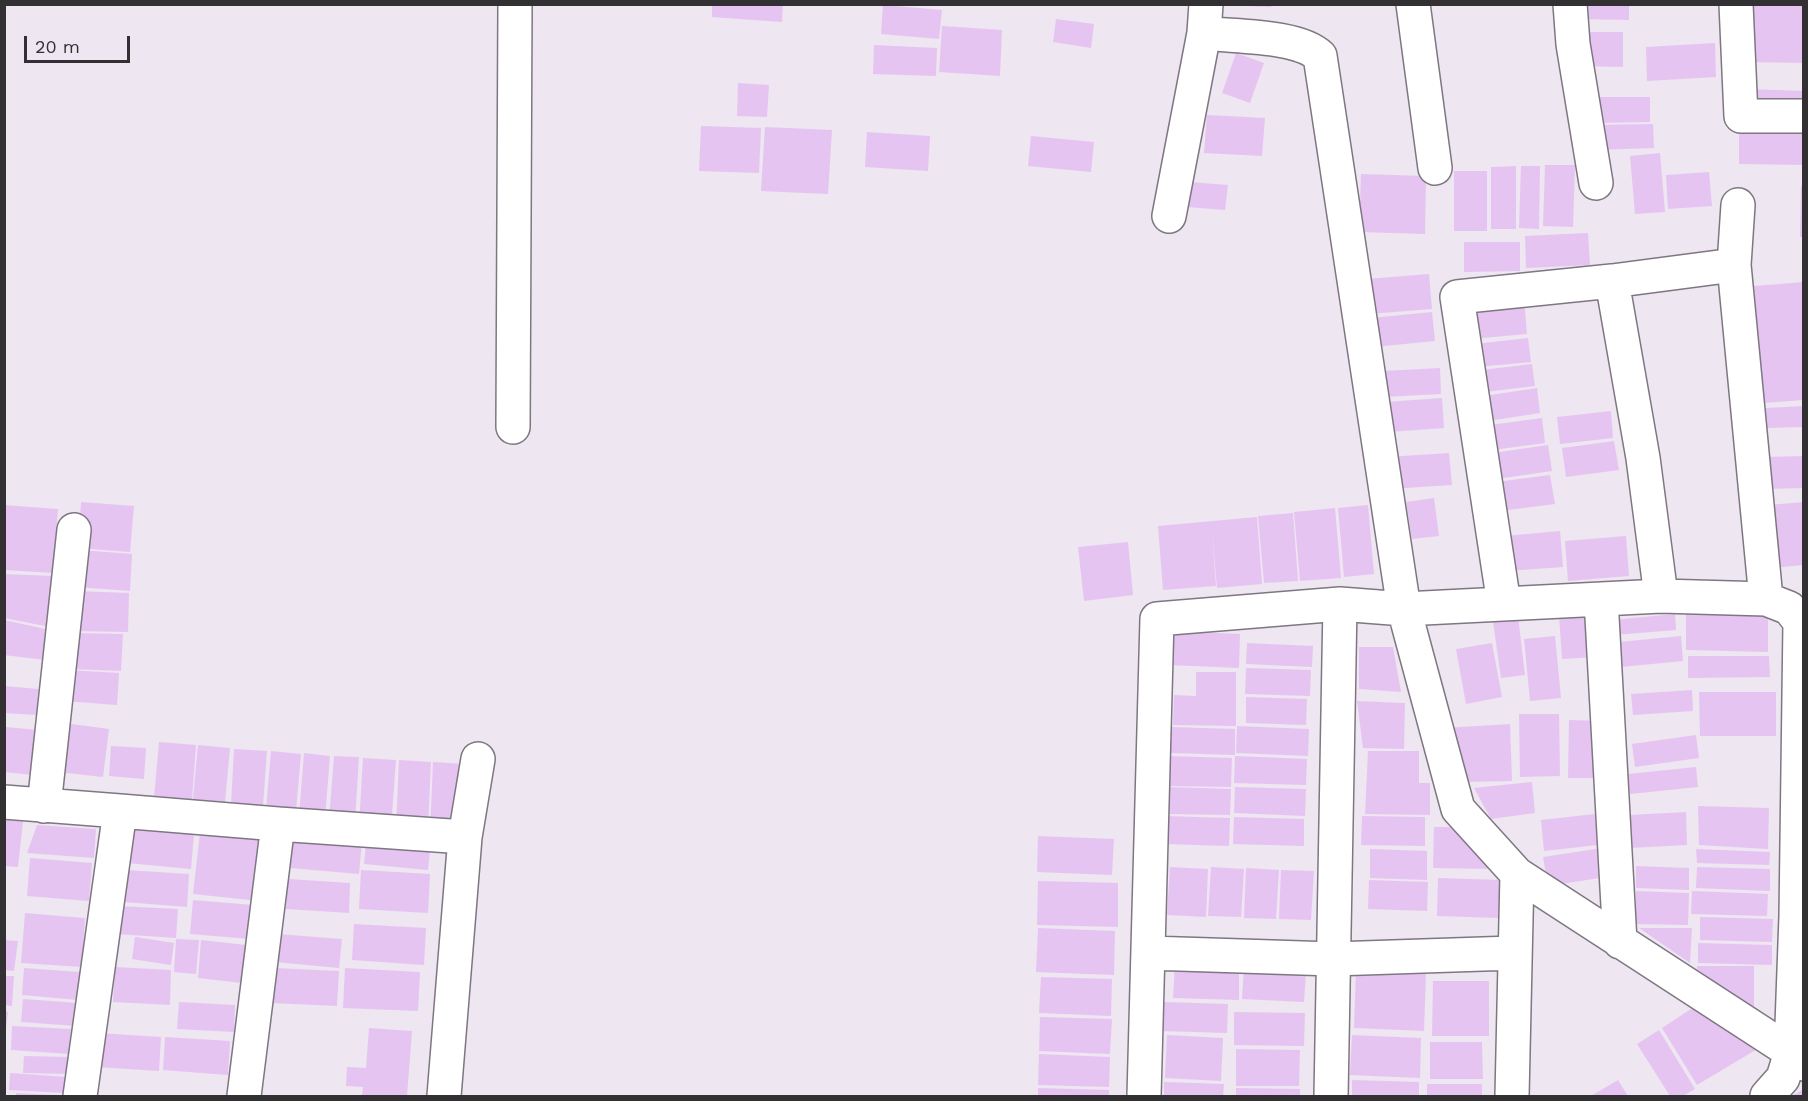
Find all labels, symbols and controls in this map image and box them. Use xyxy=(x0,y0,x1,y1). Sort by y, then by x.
scale bar xyxy=(27,24,134,62)
text: 20 m xyxy=(35,36,80,57)

